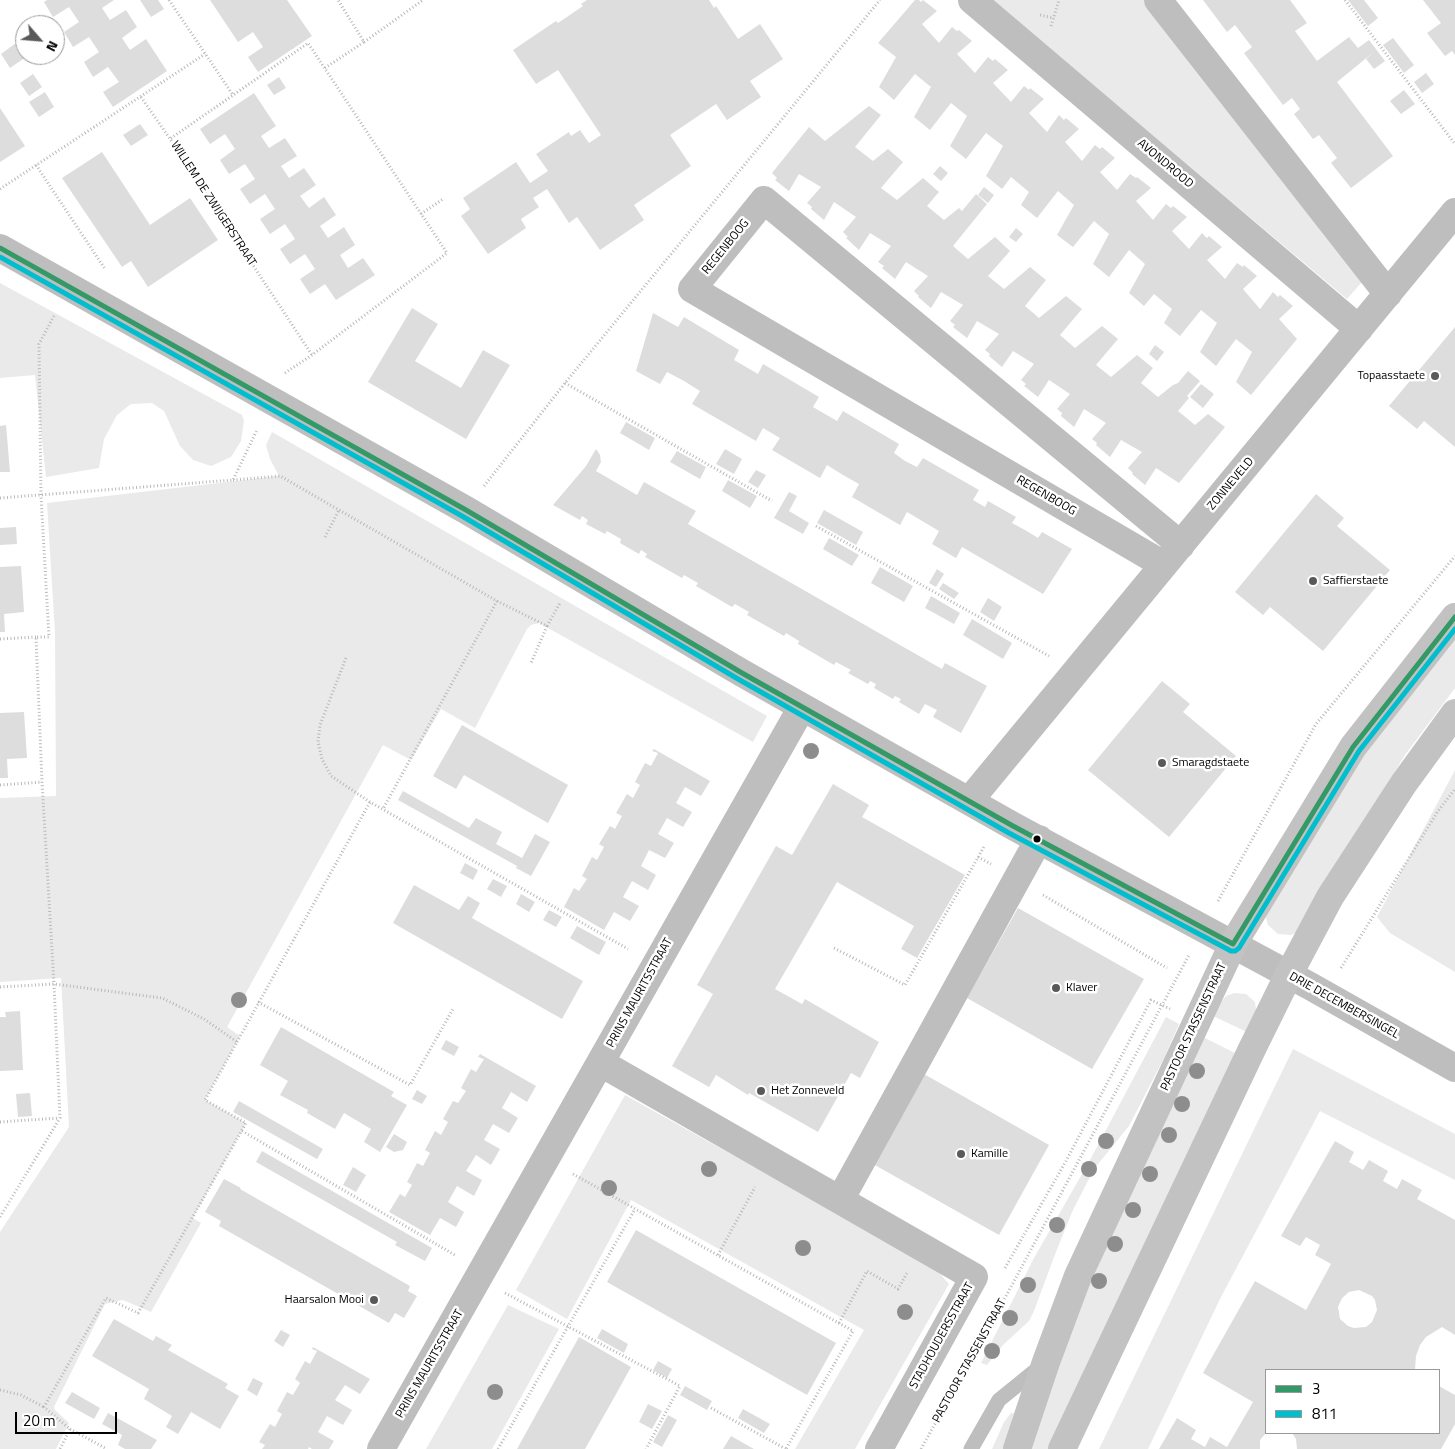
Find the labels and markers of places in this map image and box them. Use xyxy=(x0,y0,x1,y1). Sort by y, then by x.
place label: Topaasstaete xyxy=(1357,369,1425,383)
marker: Topaasstaete xyxy=(1429,370,1441,382)
place label: Saffierstaete xyxy=(1323,574,1388,588)
marker: Saffierstaete xyxy=(1307,575,1319,587)
place label: Smaragdstaete xyxy=(1172,756,1249,770)
marker: Smaragdstaete xyxy=(1156,757,1168,769)
unlabelled marker xyxy=(1032,834,1042,844)
place label: Klaver xyxy=(1066,981,1097,995)
marker: Klaver xyxy=(1050,982,1062,994)
place label: Het Zonneveld xyxy=(771,1084,844,1098)
marker: Het Zonneveld xyxy=(755,1085,767,1097)
place label: Kamille xyxy=(971,1147,1008,1161)
marker: Kamille xyxy=(955,1148,967,1160)
place label: Haarsalon Mooi xyxy=(285,1293,364,1307)
marker: Haarsalon Mooi xyxy=(368,1294,380,1306)

